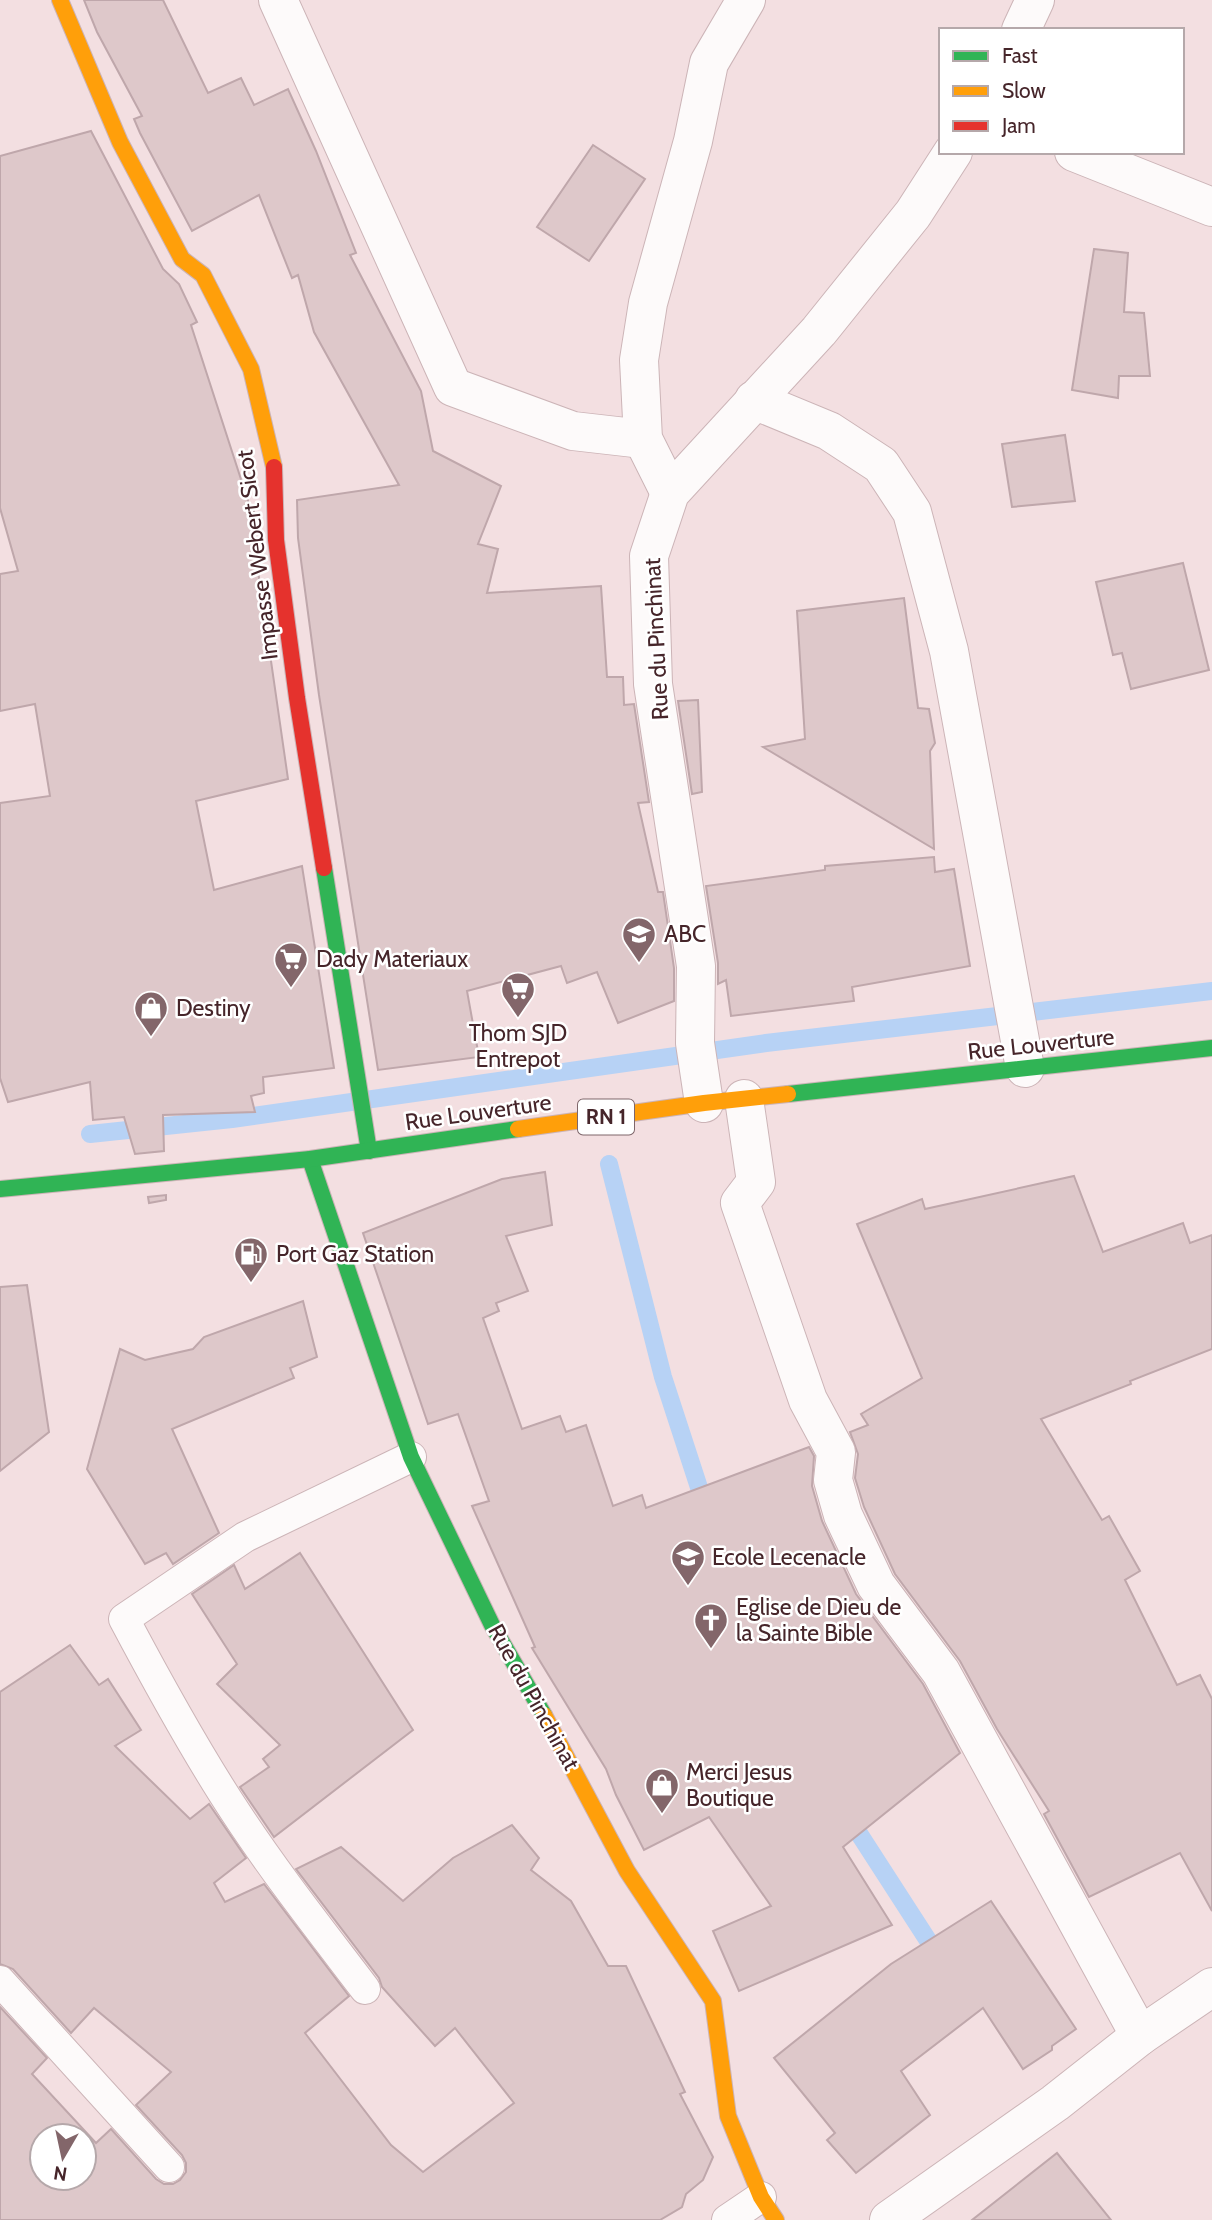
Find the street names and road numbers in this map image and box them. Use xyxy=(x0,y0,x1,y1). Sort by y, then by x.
street label: Impasse Webert Sicot xyxy=(230,448,284,662)
street label: Rue du Pinchinat xyxy=(638,557,674,721)
street label: Rue Louverture xyxy=(966,1022,1116,1066)
street label: Rue Louverture xyxy=(403,1088,553,1136)
road number: RN 1 xyxy=(578,1100,634,1134)
street label: Rue du Pinchinat xyxy=(482,1619,586,1775)

